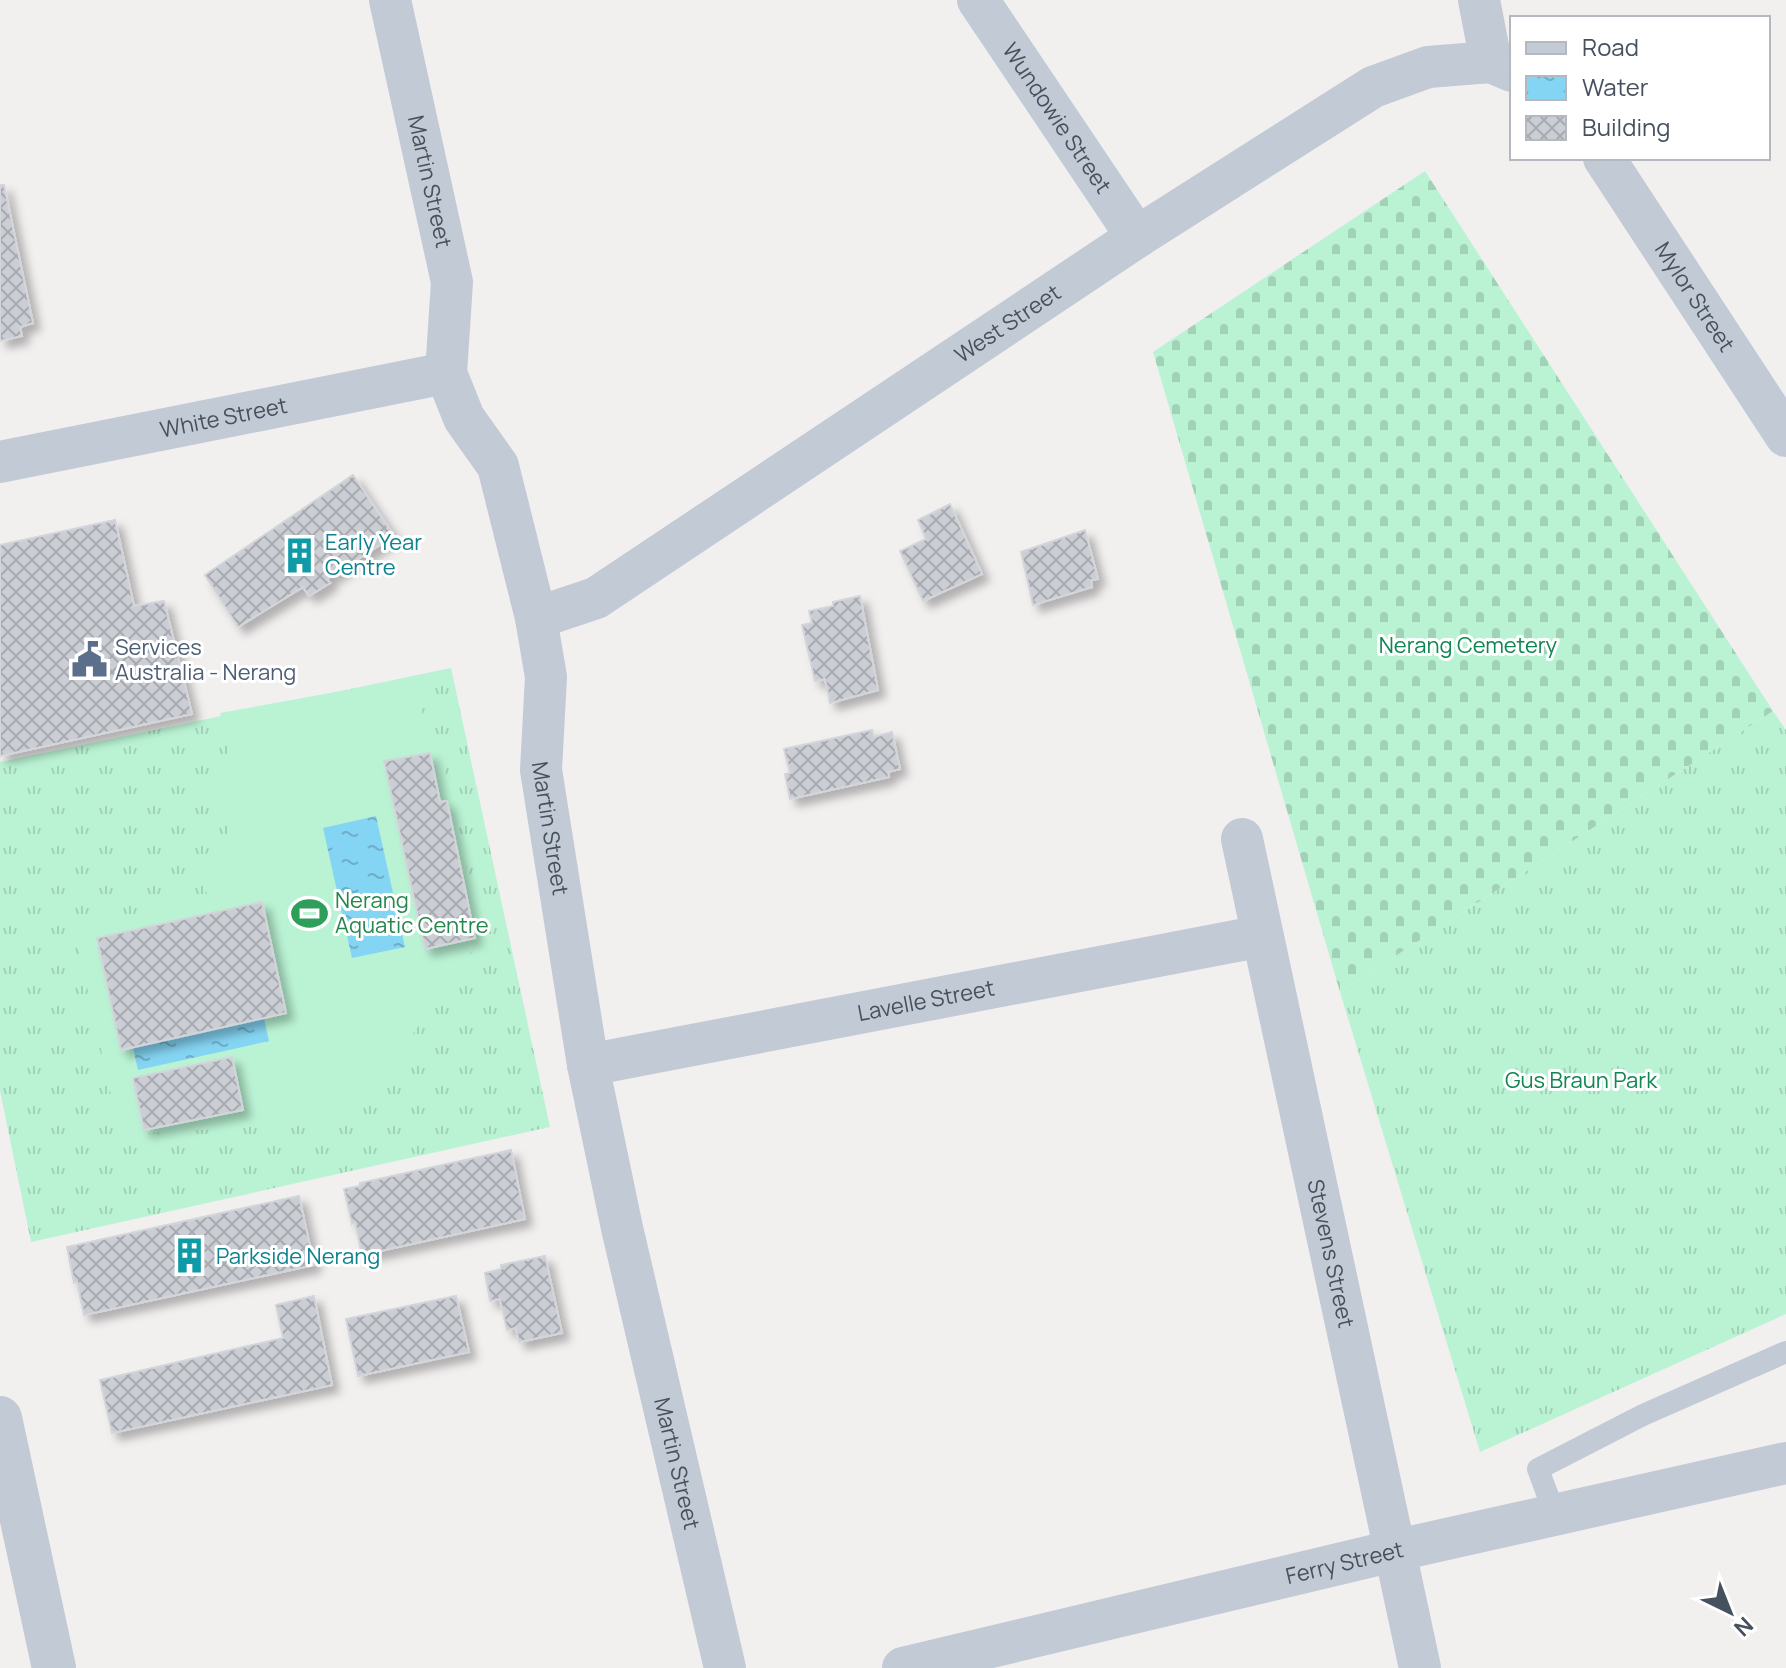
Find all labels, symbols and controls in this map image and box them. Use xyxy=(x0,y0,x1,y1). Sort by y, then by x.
legend xyxy=(1510,16,1770,160)
text: Road xyxy=(1582,30,1639,63)
street label: Wundowie Street xyxy=(996,37,1119,199)
text: Water xyxy=(1582,70,1649,103)
text: Building xyxy=(1582,110,1670,143)
street label: Martin Street xyxy=(401,113,459,251)
street label: Mylor Street xyxy=(1648,236,1742,358)
street label: West Street xyxy=(949,277,1067,370)
street label: White Street xyxy=(157,390,290,445)
place label: Early Year Centre xyxy=(325,527,422,582)
building icon: Early Year Centre xyxy=(280,536,318,574)
park label: Nerang Cemetery xyxy=(1379,630,1558,660)
place label: Services Australia - Nerang xyxy=(115,632,296,687)
public building icon: Services Australia - Nerang xyxy=(70,641,108,679)
street label: Martin Street xyxy=(525,759,576,897)
place label: Nerang Aquatic Centre xyxy=(335,885,489,940)
sports icon: Nerang Aquatic Centre xyxy=(290,894,328,932)
street label: Lavelle Street xyxy=(855,973,997,1028)
park label: Gus Braun Park xyxy=(1505,1065,1658,1095)
street label: Stevens Street xyxy=(1300,1176,1362,1331)
building icon: Parkside Nerang xyxy=(171,1237,209,1275)
place label: Parkside Nerang xyxy=(216,1241,380,1271)
street label: Martin Street xyxy=(647,1395,707,1533)
street label: Ferry Street xyxy=(1283,1534,1406,1591)
north arrow xyxy=(1690,1572,1770,1652)
text: N xyxy=(1728,1610,1760,1643)

